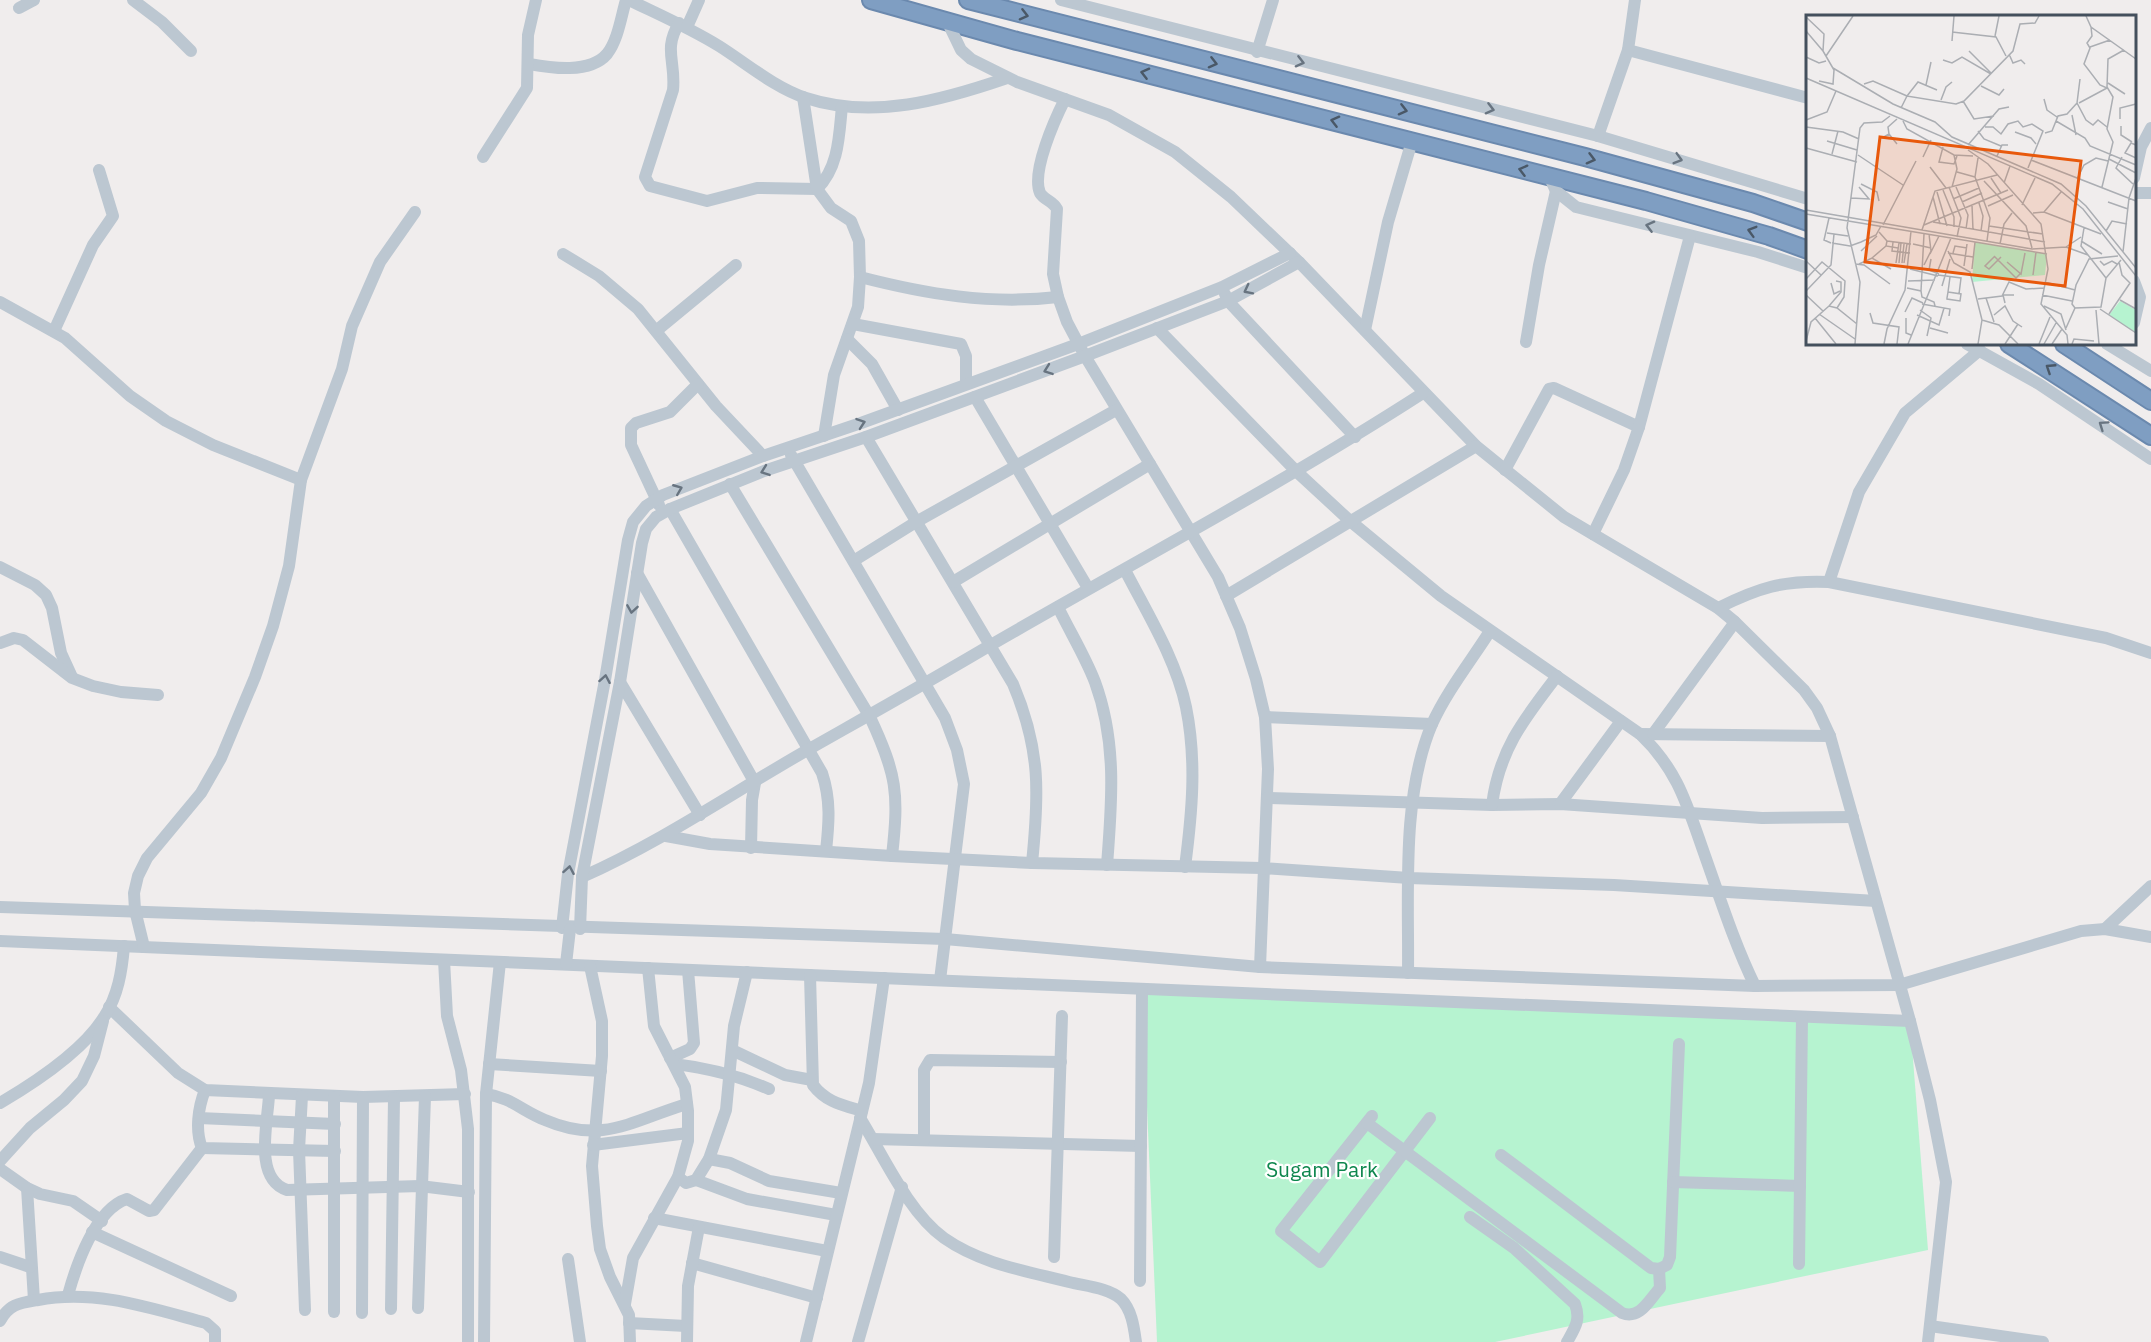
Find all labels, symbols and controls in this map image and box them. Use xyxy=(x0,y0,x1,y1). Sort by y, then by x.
one-way arrow xyxy=(1019,7,1029,20)
inset map xyxy=(1806,15,2136,345)
one-way arrow xyxy=(1208,55,1218,68)
one-way arrow xyxy=(1295,55,1305,68)
one-way arrow xyxy=(1141,68,1151,81)
one-way arrow xyxy=(1484,102,1494,115)
one-way arrow xyxy=(1397,103,1407,116)
one-way arrow xyxy=(1330,115,1340,128)
one-way arrow xyxy=(1586,152,1596,164)
one-way arrow xyxy=(1672,152,1683,164)
one-way arrow xyxy=(1519,164,1529,177)
one-way arrow xyxy=(1645,220,1655,233)
one-way arrow xyxy=(1747,226,1758,238)
one-way arrow xyxy=(1244,283,1255,295)
one-way arrow xyxy=(1043,363,1054,375)
one-way arrow xyxy=(2046,364,2057,375)
one-way arrow xyxy=(855,418,866,431)
one-way arrow xyxy=(2099,421,2110,432)
one-way arrow xyxy=(760,464,771,477)
one-way arrow xyxy=(672,484,682,497)
one-way arrow xyxy=(626,605,638,614)
one-way arrow xyxy=(598,674,611,684)
one-way arrow xyxy=(562,865,574,875)
park label: Sugam Park xyxy=(1266,1155,1378,1183)

